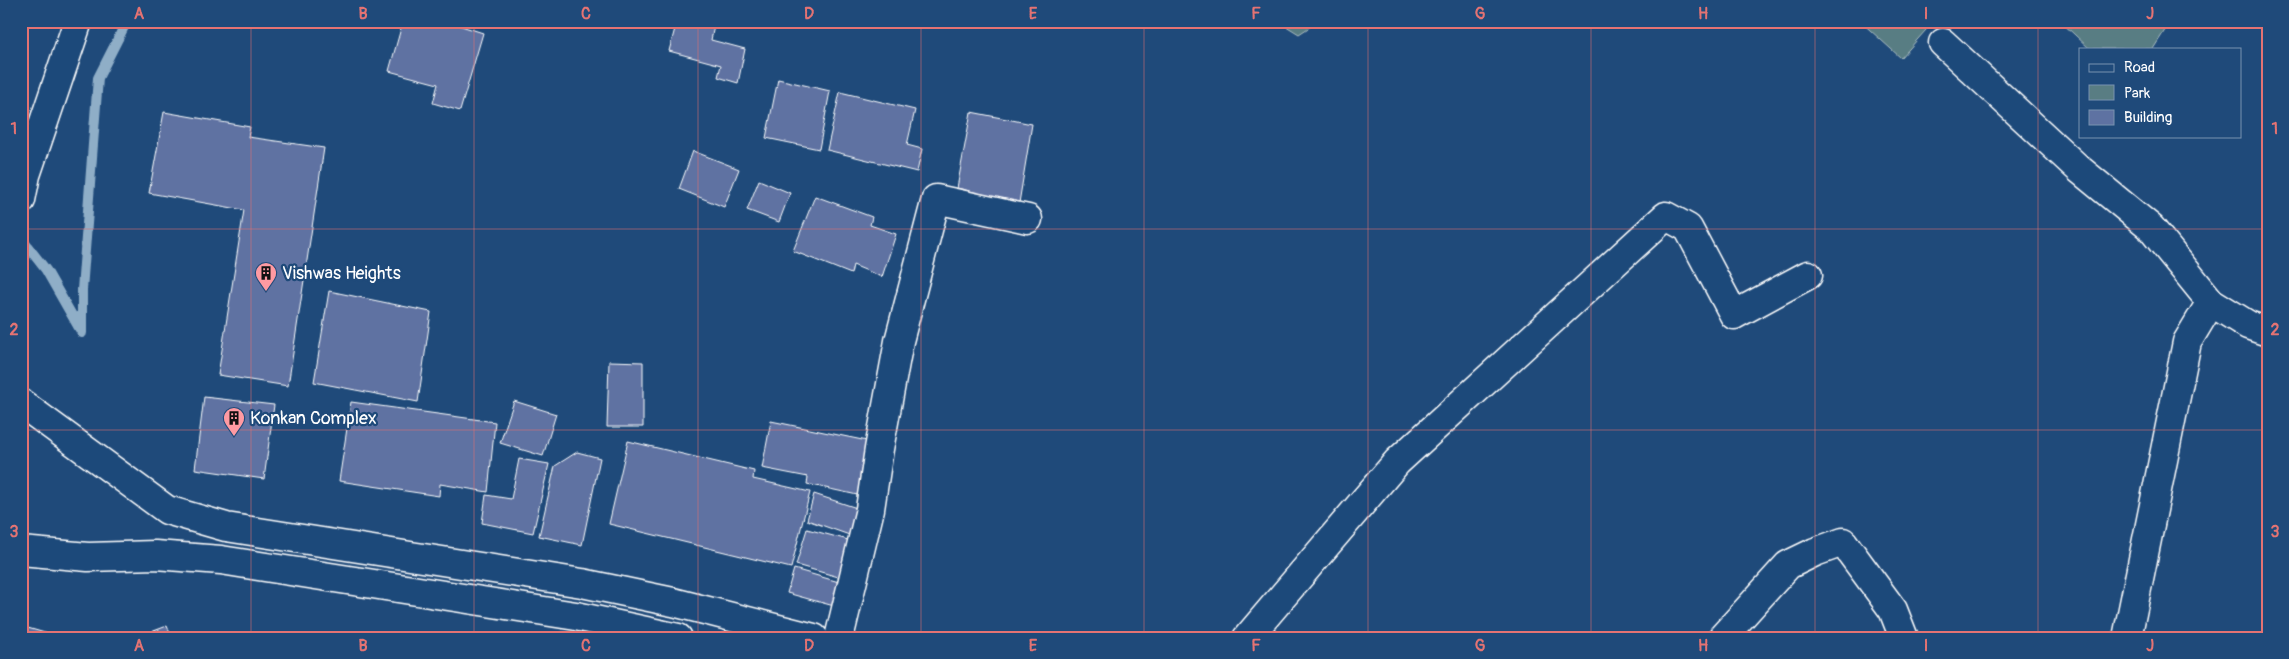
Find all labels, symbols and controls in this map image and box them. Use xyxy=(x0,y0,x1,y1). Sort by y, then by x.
text: A xyxy=(134,4,145,24)
text: B xyxy=(358,4,368,24)
text: C xyxy=(581,4,591,24)
text: D xyxy=(804,4,814,24)
text: E xyxy=(1029,4,1038,24)
text: F xyxy=(1251,4,1261,24)
text: G xyxy=(1475,4,1486,24)
text: H xyxy=(1698,4,1708,24)
text: I xyxy=(1924,4,1928,24)
text: J xyxy=(2146,4,2154,24)
legend xyxy=(2079,48,2242,138)
text: Road xyxy=(2124,58,2155,77)
text: Park xyxy=(2124,84,2151,103)
text: Building xyxy=(2124,108,2172,127)
text: 1 xyxy=(11,119,17,139)
text: 1 xyxy=(2272,119,2278,139)
building icon: Vishwas Heights xyxy=(254,261,278,292)
place label: Vishwas Heights xyxy=(282,262,401,285)
text: 2 xyxy=(10,320,19,340)
text: 2 xyxy=(2271,320,2280,340)
building icon: Konkan Complex xyxy=(222,406,246,437)
place label: Konkan Complex xyxy=(250,407,377,430)
text: 3 xyxy=(10,522,19,542)
text: 3 xyxy=(2271,522,2280,542)
text: A xyxy=(134,636,145,656)
text: B xyxy=(358,636,368,656)
text: C xyxy=(581,636,591,656)
text: D xyxy=(804,636,814,656)
text: E xyxy=(1029,636,1038,656)
text: F xyxy=(1251,636,1261,656)
text: G xyxy=(1475,636,1486,656)
text: H xyxy=(1698,636,1708,656)
text: I xyxy=(1924,636,1928,656)
text: J xyxy=(2146,636,2154,656)

